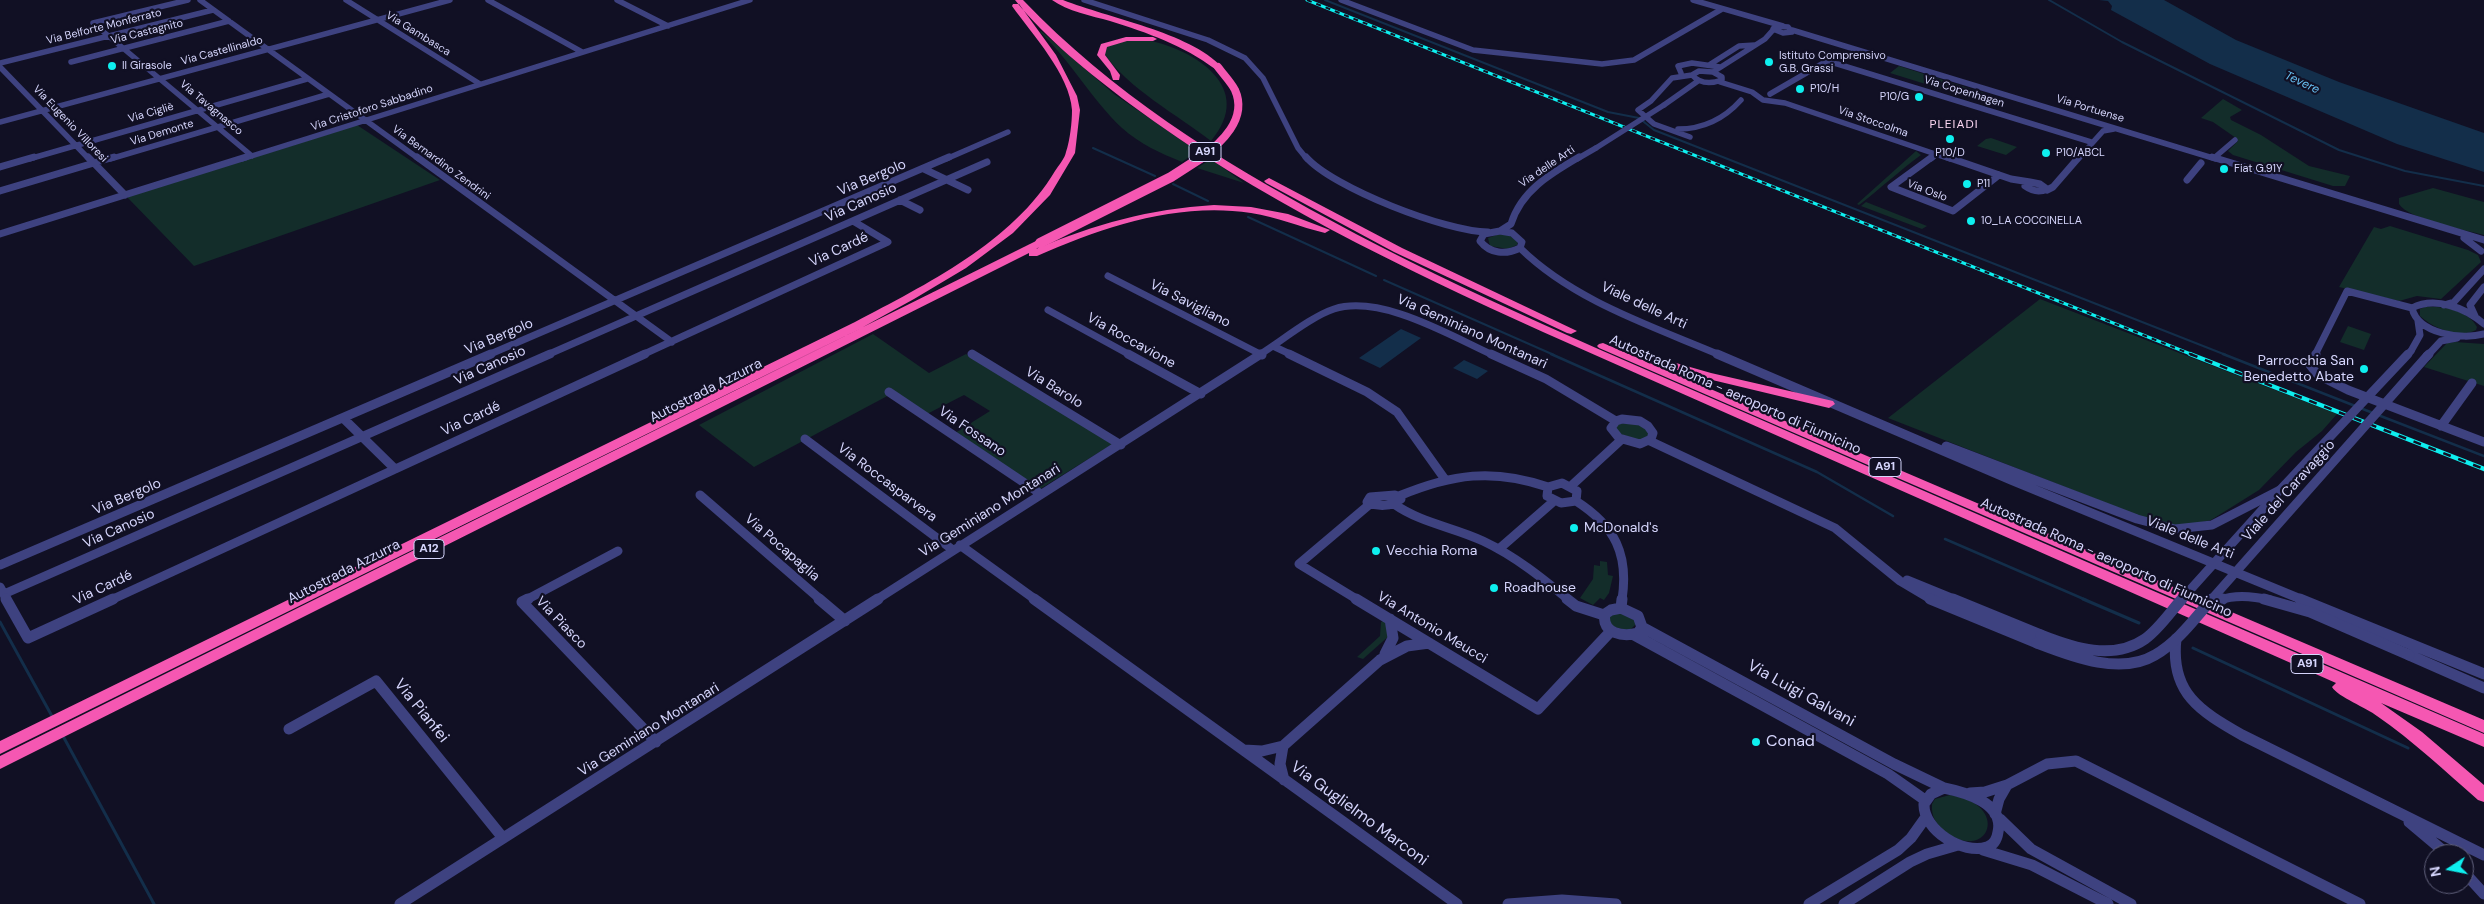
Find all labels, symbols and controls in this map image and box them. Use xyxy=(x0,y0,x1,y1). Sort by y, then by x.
street label: Via Belforte Monferrato xyxy=(45,6,163,48)
street label: Via Gambasca xyxy=(383,9,453,59)
street label: Via Castagnito xyxy=(109,17,185,47)
street label: Via Castellinaldo xyxy=(180,34,264,68)
place label: Istituto Comprensivo G.B. Grassi xyxy=(1779,49,1886,75)
marker: Istituto Comprensivo G.B. Grassi xyxy=(1763,56,1775,68)
place label: Il Girasole xyxy=(122,59,172,73)
marker: Il Girasole xyxy=(106,60,118,72)
water label: Tevere xyxy=(2282,69,2322,97)
street label: Via Copenhagen xyxy=(1922,73,2006,111)
street label: Via Tavagnasco xyxy=(177,78,245,138)
street label: Via Cristoforo Sabbadino xyxy=(309,82,435,134)
place label: P10/H xyxy=(1810,82,1839,96)
street label: Via Eugenio Villoresi xyxy=(30,83,110,165)
marker: P10/H xyxy=(1794,83,1806,95)
place label: P10/G xyxy=(1880,90,1909,104)
marker: P10/G xyxy=(1913,91,1925,103)
street label: Via Portuense xyxy=(2054,92,2126,126)
street label: Via Cigliè xyxy=(127,100,175,126)
street label: Via Stoccolma xyxy=(1836,104,1910,140)
street label: Via Demonte xyxy=(129,117,195,149)
district label: PLEIADI xyxy=(1929,118,1979,132)
street label: Via Bernardino Zendrini xyxy=(389,123,493,203)
marker: P10/D xyxy=(1944,133,1956,145)
road number: A91 xyxy=(1189,142,1221,162)
street label: Via delle Arti xyxy=(1517,144,1577,190)
place label: P10/D xyxy=(1935,146,1965,160)
place label: P10/ABCL xyxy=(2056,146,2105,160)
marker: P10/ABCL xyxy=(2040,147,2052,159)
street label: Via Bergolo xyxy=(835,156,909,200)
place label: Fiat G.91Y xyxy=(2234,162,2282,176)
marker: Fiat G.91Y xyxy=(2218,163,2230,175)
street label: Via Oslo xyxy=(1905,177,1949,205)
place label: P11 xyxy=(1977,177,1990,191)
marker: P11 xyxy=(1961,178,1973,190)
street label: Via Canosio xyxy=(823,180,899,226)
place label: 10_LA COCCINELLA xyxy=(1981,214,2082,228)
marker: 10_LA COCCINELLA xyxy=(1965,215,1977,227)
street label: Via Cardé xyxy=(807,229,871,271)
street label: Via Savigliano xyxy=(1147,276,1233,332)
street label: Viale delle Arti xyxy=(1598,279,1690,333)
street label: Via Geminiano Montanari xyxy=(1394,291,1550,373)
street label: Via Roccavione xyxy=(1084,310,1178,372)
street label: Via Bergolo xyxy=(462,315,536,359)
street label: Autostrada Roma - aeroporto di Fiumicino xyxy=(1607,332,1863,458)
street label: Via Canosio xyxy=(452,343,528,389)
place label: Parrocchia San Benedetto Abate xyxy=(2244,353,2354,386)
street label: Autostrada Azzurra xyxy=(647,355,765,427)
marker: Parrocchia San Benedetto Abate xyxy=(2358,363,2370,375)
street label: Via Barolo xyxy=(1022,364,1086,412)
street label: Via Cardé xyxy=(439,398,503,440)
street label: Via Fossano xyxy=(935,403,1009,461)
street label: Viale del Caravaggio xyxy=(2239,437,2339,545)
street label: Via Roccasparvera xyxy=(834,440,940,526)
road number: A91 xyxy=(1869,458,1901,477)
street label: Via Geminiano Montanari xyxy=(916,461,1064,561)
street label: Via Bergolo xyxy=(90,475,164,519)
street label: Autostrada Roma - aeroporto di Fiumicino xyxy=(1978,495,2234,621)
street label: Via Canosio xyxy=(81,506,157,552)
street label: Via Pocapaglia xyxy=(741,511,823,585)
street label: Viale delle Arti xyxy=(2144,513,2236,563)
place label: McDonald's xyxy=(1584,520,1659,536)
marker: McDonald's xyxy=(1568,522,1580,534)
street label: Autostrada Azzurra xyxy=(285,536,403,608)
road number: A12 xyxy=(414,540,444,558)
place label: Vecchia Roma xyxy=(1386,543,1477,559)
marker: Vecchia Roma xyxy=(1370,545,1382,557)
street label: Via Cardé xyxy=(71,567,135,609)
place label: Roadhouse xyxy=(1504,580,1576,596)
marker: Roadhouse xyxy=(1488,582,1500,594)
street label: Via Antonio Meucci xyxy=(1374,588,1490,668)
street label: Via Piasco xyxy=(532,593,590,653)
road number: A91 xyxy=(2291,654,2323,674)
street label: Via Luigi Galvani xyxy=(1744,656,1858,732)
street label: Via Pianfei xyxy=(389,675,453,747)
street label: Via Geminiano Montanari xyxy=(575,680,723,780)
place label: Conad xyxy=(1766,732,1815,752)
marker: Conad xyxy=(1750,736,1762,748)
street label: Via Guglielmo Marconi xyxy=(1287,758,1431,870)
north arrow xyxy=(2424,844,2474,894)
text: N xyxy=(2425,865,2445,878)

